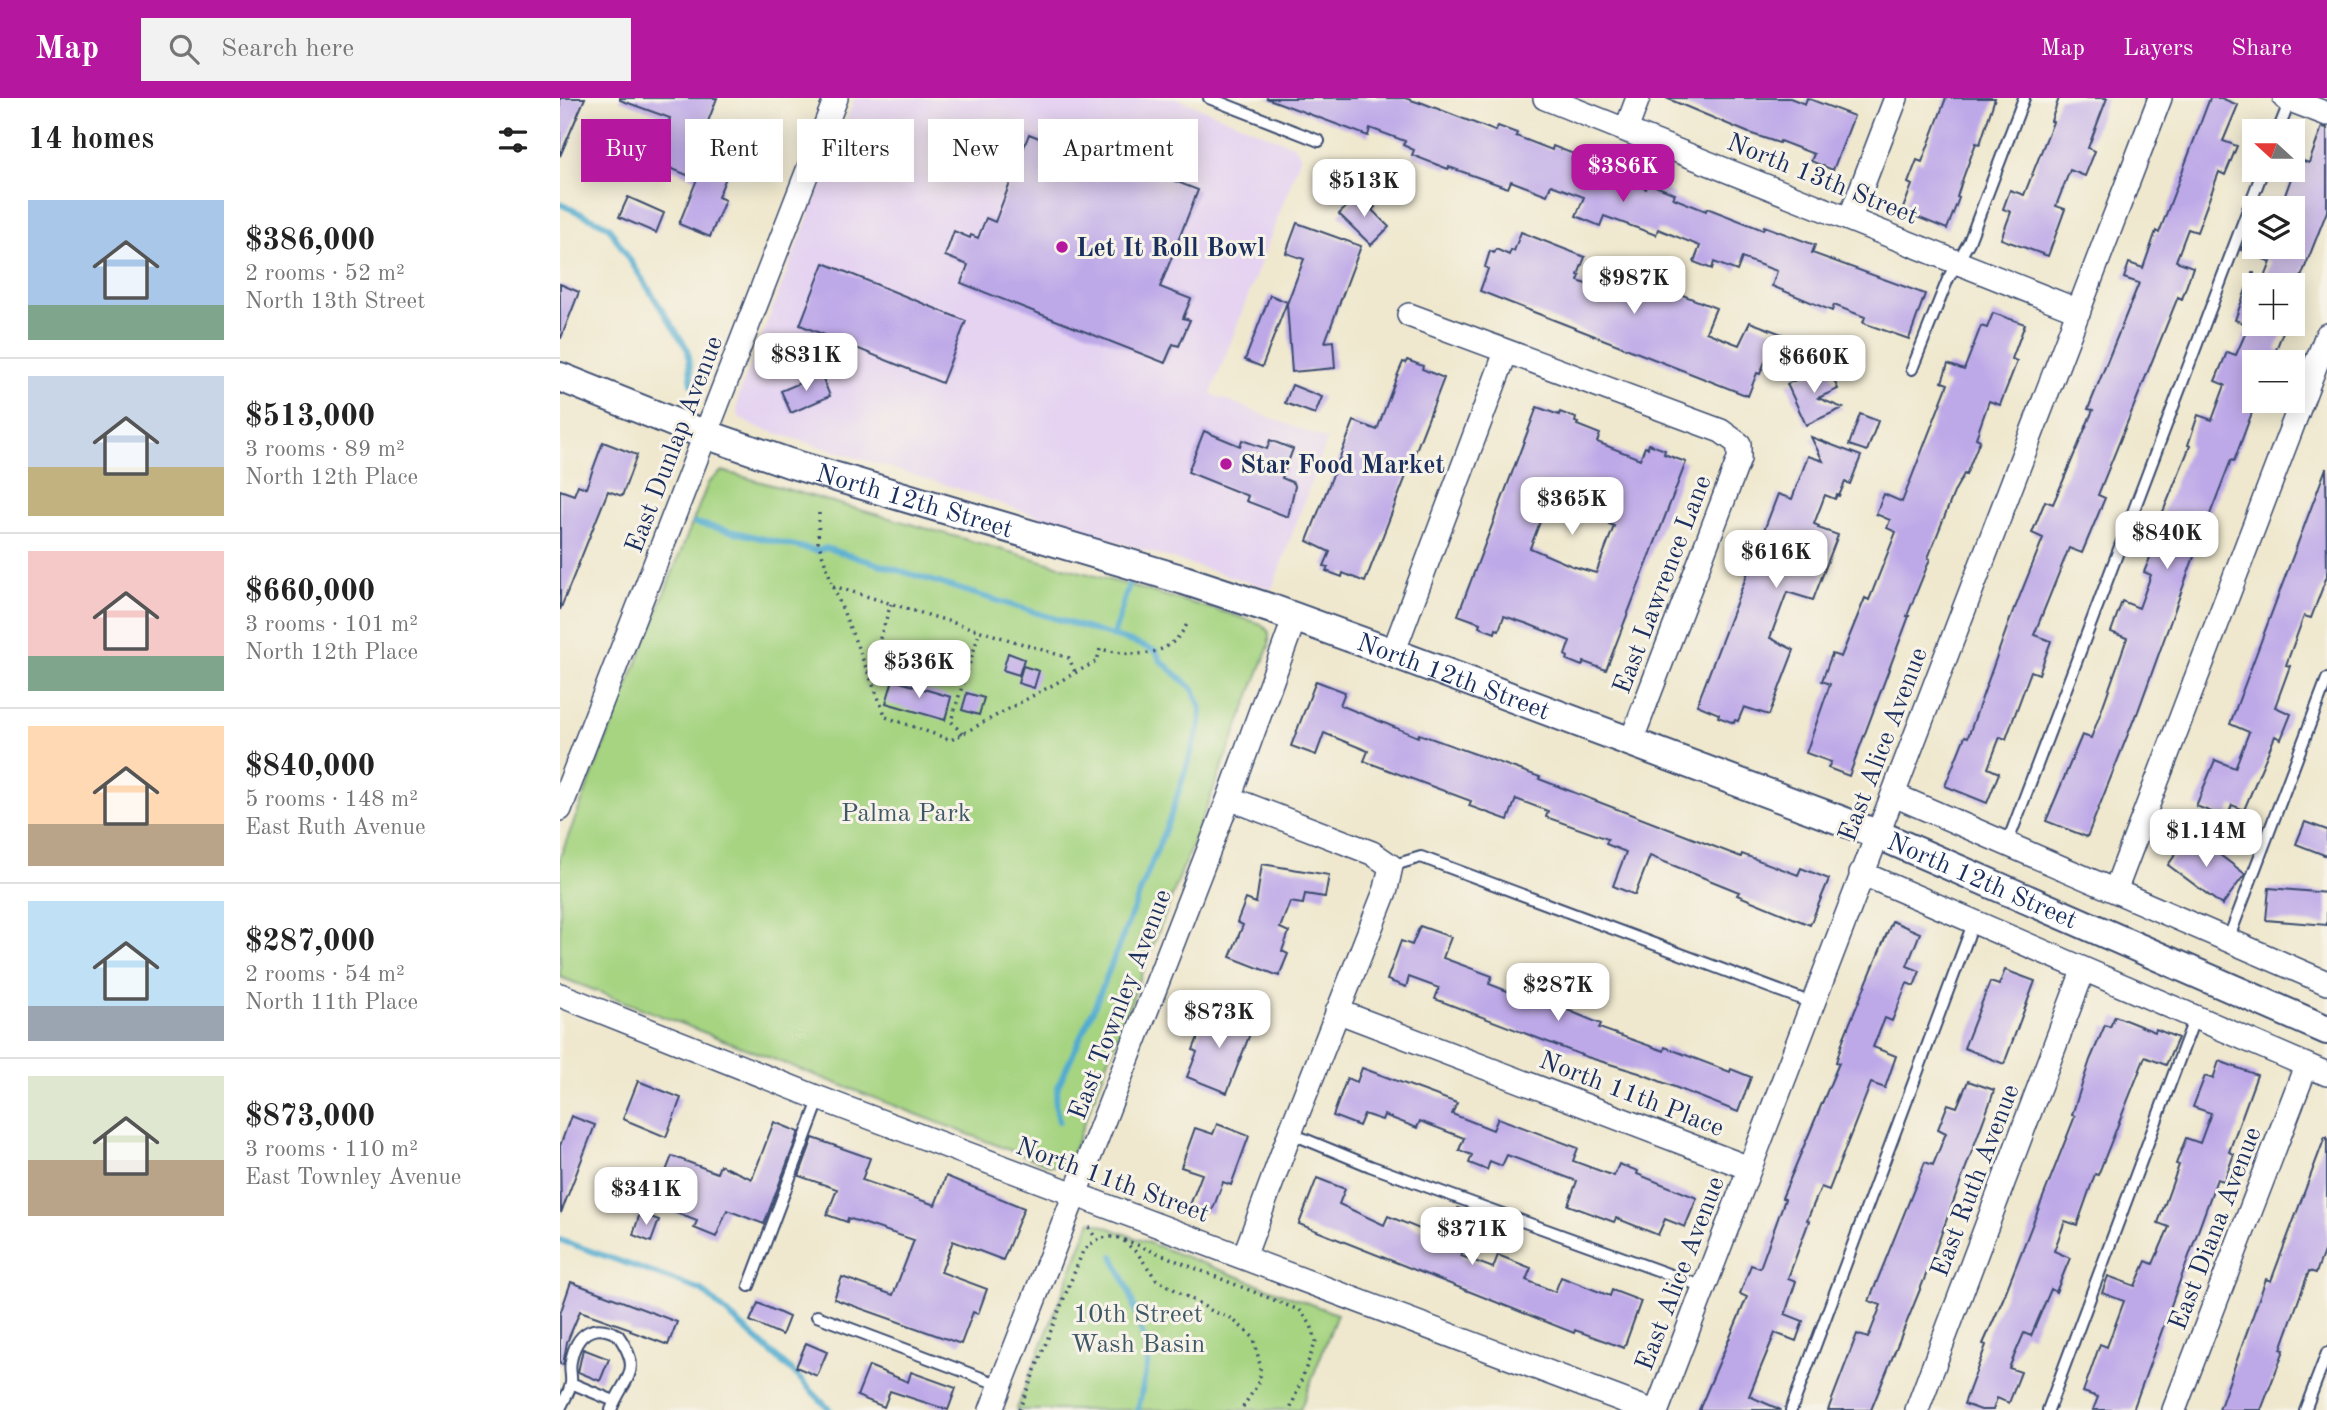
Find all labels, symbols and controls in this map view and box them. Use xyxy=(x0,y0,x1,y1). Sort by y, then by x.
search box xyxy=(141,18,631,81)
icon: search xyxy=(165,30,203,68)
text: Map xyxy=(35,33,99,66)
text: Search here xyxy=(221,36,354,62)
text: Map xyxy=(2041,37,2085,61)
text: Layers xyxy=(2123,37,2193,61)
text: Share xyxy=(2231,37,2292,61)
chip: Buy xyxy=(581,119,671,182)
chip: Rent xyxy=(685,119,783,182)
chip: Filters xyxy=(797,119,914,182)
chip: New xyxy=(928,119,1024,182)
chip: Apartment xyxy=(1038,119,1198,182)
north arrow xyxy=(2242,119,2305,182)
map controls xyxy=(2242,119,2305,413)
icon: filters xyxy=(494,121,532,159)
text: 14 homes xyxy=(28,125,154,155)
street label: North 13th Street xyxy=(1723,130,1922,230)
pin: $386K xyxy=(1574,144,1672,204)
text: $386K xyxy=(1587,155,1659,178)
pin: $513K xyxy=(1315,159,1413,219)
text: $513K xyxy=(1328,170,1400,193)
button: layers xyxy=(2242,196,2305,259)
text: $386,000 xyxy=(245,226,375,256)
icon: home xyxy=(84,228,168,312)
place label: Let It Roll Bowl xyxy=(1076,236,1265,262)
marker: Let It Roll Bowl xyxy=(1054,239,1070,255)
pin: $987K xyxy=(1585,256,1683,316)
text: 2 rooms · 52 m² xyxy=(245,262,405,285)
text: $987K xyxy=(1598,267,1670,290)
button: + xyxy=(2242,273,2305,336)
text: North 13th Street xyxy=(245,290,425,313)
street label: East Dunlap Avenue xyxy=(622,333,728,557)
pin: $831K xyxy=(757,334,855,393)
pin: $660K xyxy=(1765,336,1863,395)
text: $831K xyxy=(770,344,842,367)
text: $660K xyxy=(1778,346,1850,369)
button: − xyxy=(2242,350,2305,413)
text: $513,000 xyxy=(245,402,375,432)
icon: home xyxy=(84,404,168,488)
text: 3 rooms · 89 m² xyxy=(245,438,405,461)
place label: Star Food Market xyxy=(1240,453,1445,479)
marker: Star Food Market xyxy=(1218,456,1234,472)
street label: North 12th Street xyxy=(813,461,1016,544)
text: North 12th Place xyxy=(245,466,418,489)
street label: East Lawrence Lane xyxy=(1609,472,1717,698)
pin: $365K xyxy=(1523,478,1621,537)
text: $365K xyxy=(1536,488,1608,511)
pin: $840K xyxy=(2118,512,2216,571)
text: $840K xyxy=(2131,522,2203,545)
pin: $616K xyxy=(1727,531,1825,590)
text: $616K xyxy=(1740,541,1812,564)
text: $660,000 xyxy=(245,577,375,607)
icon: home xyxy=(84,579,168,663)
text: 3 rooms · 101 m² xyxy=(245,613,418,636)
street label: North 12th Street xyxy=(1353,630,1553,725)
pin: $536K xyxy=(870,640,968,700)
text: North 12th Place xyxy=(245,641,418,664)
street label: East Alice Avenue xyxy=(1835,644,1933,845)
text: $536K xyxy=(883,651,955,674)
text: $840,000 xyxy=(245,752,375,782)
icon: home xyxy=(84,754,168,838)
text: 5 rooms · 148 m² xyxy=(245,788,418,811)
park label: Palma Park xyxy=(841,801,971,827)
pin: $1.14M xyxy=(2149,810,2263,869)
text: East Ruth Avenue xyxy=(245,816,426,839)
text: $1.14M xyxy=(2166,820,2246,843)
street label: North 12th Street xyxy=(1883,829,2080,934)
street label: East Townley Avenue xyxy=(1065,886,1177,1124)
text: $287,000 xyxy=(245,927,375,957)
icon: home xyxy=(84,929,168,1013)
text: 2 rooms · 54 m² xyxy=(245,963,405,986)
pin: $287K xyxy=(1509,964,1607,1023)
text: $287K xyxy=(1522,974,1594,997)
pin: $873K xyxy=(1170,990,1268,1050)
text: North 11th Place xyxy=(245,991,418,1014)
text: $873K xyxy=(1183,1001,1255,1024)
street label: North 11th Place xyxy=(1535,1048,1727,1142)
street label: East Ruth Avenue xyxy=(1927,1081,2025,1281)
text: $873,000 xyxy=(245,1102,375,1132)
icon: home xyxy=(84,1104,168,1188)
street label: East Diana Avenue xyxy=(2165,1124,2267,1334)
street label: North 11th Street xyxy=(1012,1134,1212,1228)
text: 3 rooms · 110 m² xyxy=(245,1138,418,1161)
text: East Townley Avenue xyxy=(245,1166,461,1189)
pin: $341K xyxy=(597,1168,695,1227)
street label: East Alice Avenue xyxy=(1632,1173,1730,1374)
text: $341K xyxy=(610,1178,682,1201)
pin: $371K xyxy=(1423,1208,1521,1267)
text: $371K xyxy=(1436,1218,1508,1241)
park label: 10th Street Wash Basin xyxy=(1071,1302,1205,1358)

